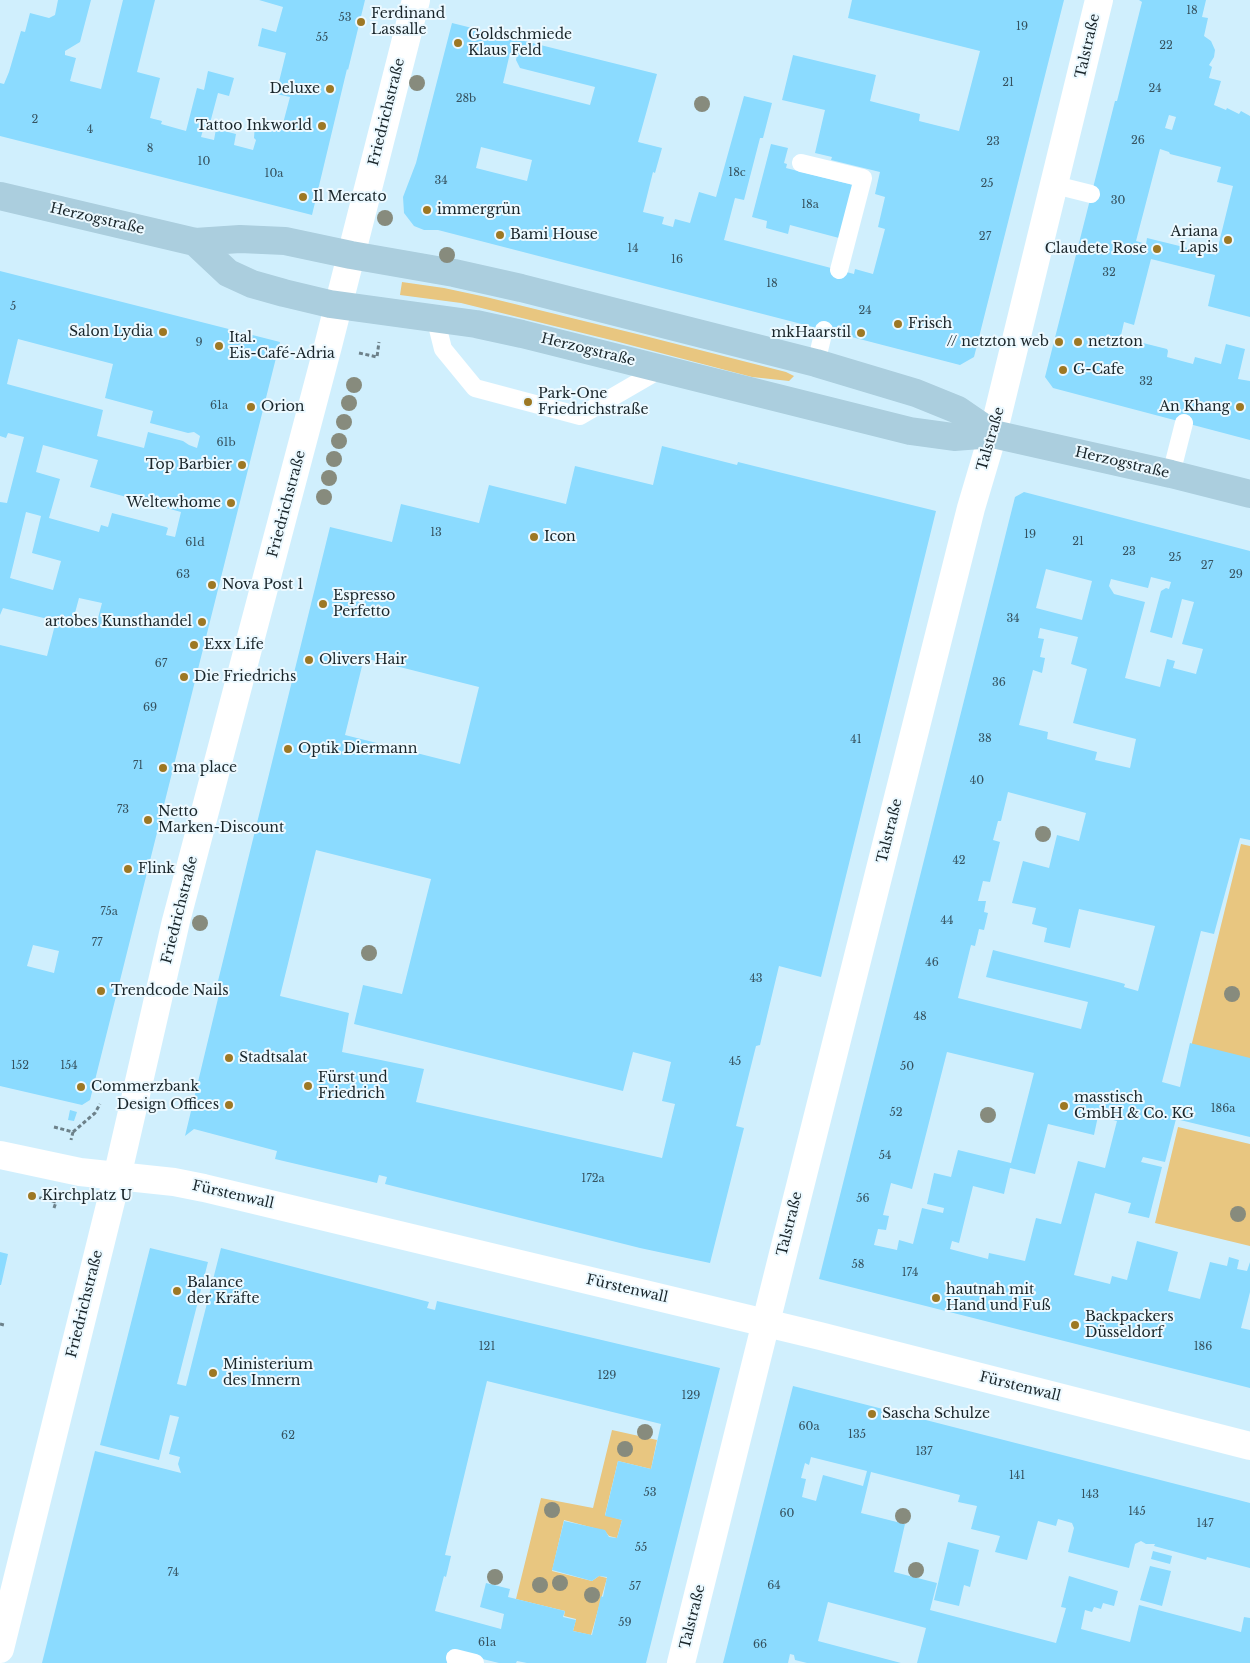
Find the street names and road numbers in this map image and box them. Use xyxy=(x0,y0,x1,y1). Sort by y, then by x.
street label: Talstraße xyxy=(1072,12,1104,80)
street label: Friedrichstraße xyxy=(365,56,409,168)
street label: Herzogstraße xyxy=(48,200,146,238)
street label: Herzogstraße xyxy=(539,330,637,370)
street label: Talstraße xyxy=(974,405,1008,473)
street label: Herzogstraße xyxy=(1073,444,1171,482)
street label: Friedrichstraße xyxy=(265,448,309,560)
street label: Talstraße xyxy=(874,797,906,865)
street label: Friedrichstraße xyxy=(158,854,202,966)
street label: Fürstenwall xyxy=(191,1177,275,1213)
street label: Talstraße xyxy=(774,1190,806,1258)
street label: Friedrichstraße xyxy=(63,1248,107,1360)
street label: Fürstenwall xyxy=(585,1271,669,1307)
street label: Fürstenwall xyxy=(978,1369,1062,1405)
street label: Talstraße xyxy=(677,1583,709,1651)

